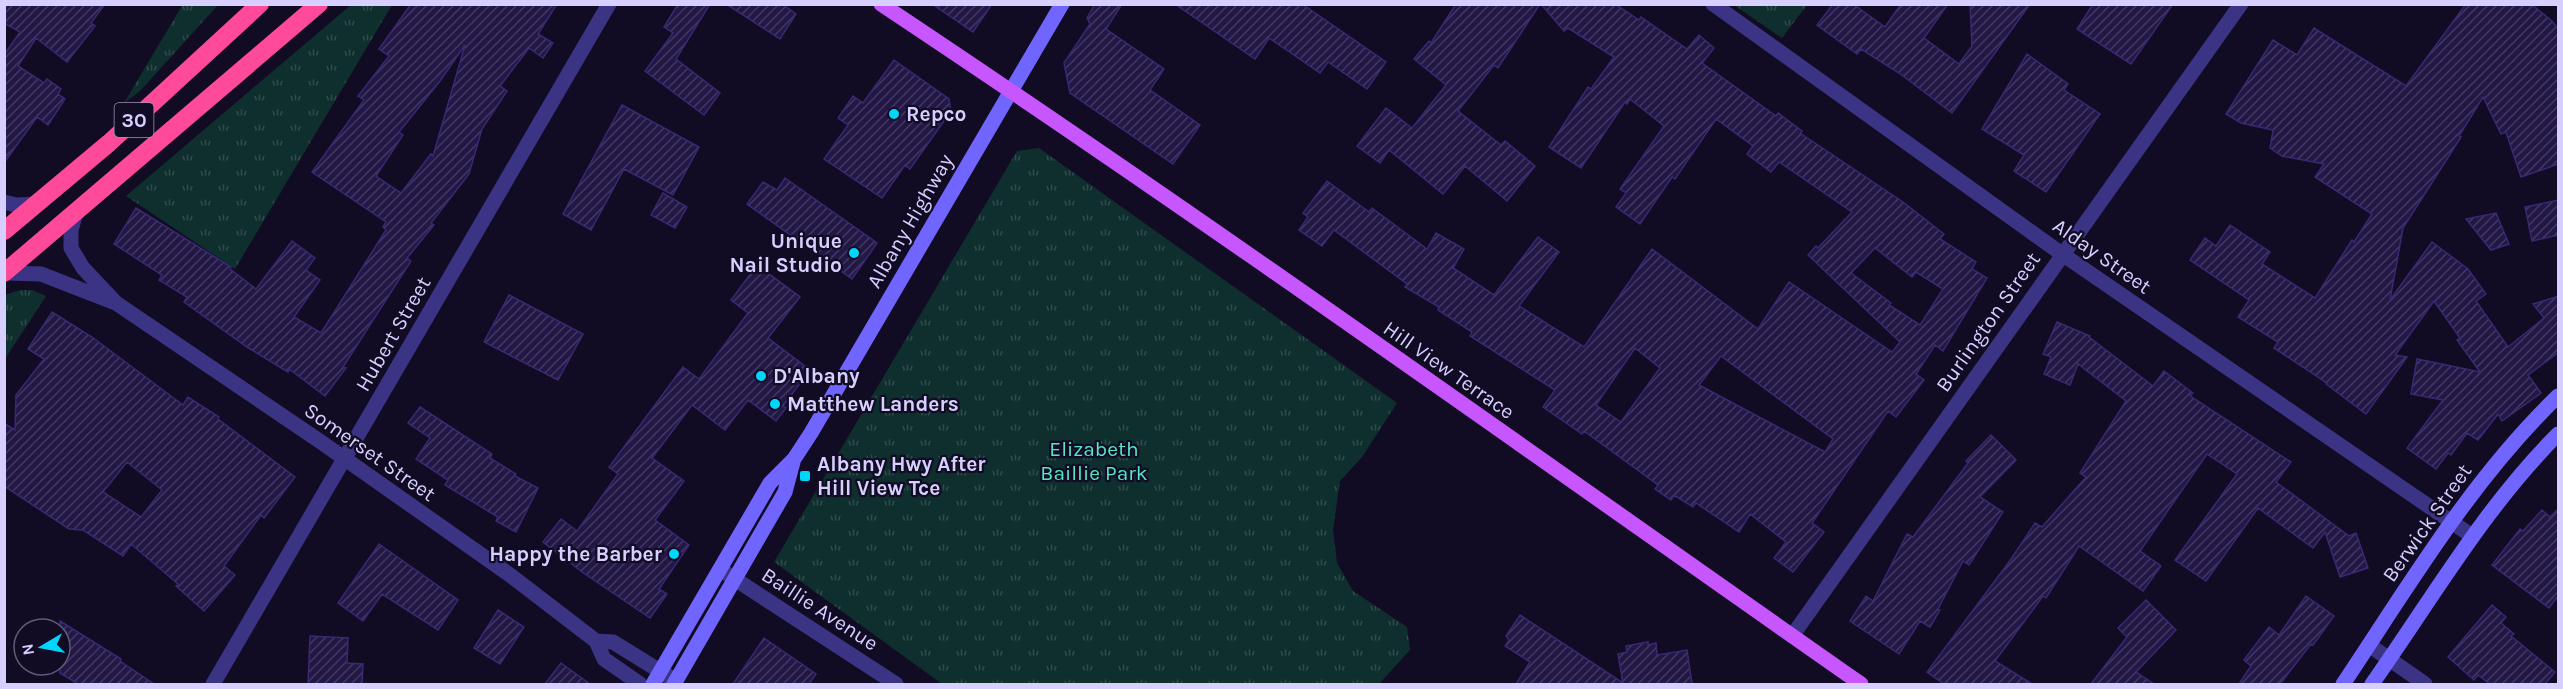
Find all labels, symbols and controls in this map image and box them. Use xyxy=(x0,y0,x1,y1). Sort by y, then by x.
place label: Repco xyxy=(906,102,966,126)
road number: 30 xyxy=(114,103,154,137)
marker: Repco xyxy=(887,107,901,121)
street label: Albany Highway xyxy=(862,150,958,292)
street label: Alday Street xyxy=(2048,213,2156,299)
place label: Unique Nail Studio xyxy=(730,229,842,277)
marker: Unique Nail Studio xyxy=(847,246,861,260)
street label: Burlington Street xyxy=(1931,248,2045,396)
street label: Hubert Street xyxy=(351,272,435,395)
street label: Hill View Terrace xyxy=(1379,316,1519,424)
place label: D'Albany xyxy=(773,364,860,388)
marker: D'Albany xyxy=(754,369,768,383)
place label: Matthew Landers xyxy=(787,392,959,416)
marker: Matthew Landers xyxy=(768,397,782,411)
street label: Somerset Street xyxy=(300,398,440,506)
park label: Elizabeth Baillie Park xyxy=(1040,437,1148,485)
place label: Albany Hwy After Hill View Tce xyxy=(817,452,986,500)
street label: Berwick Street xyxy=(2378,459,2477,586)
marker: Albany Hwy After Hill View Tce xyxy=(798,469,812,483)
place label: Happy the Barber xyxy=(489,542,663,566)
marker: Happy the Barber xyxy=(667,547,681,561)
street label: Baillie Avenue xyxy=(757,563,883,655)
north arrow xyxy=(12,617,72,677)
text: N xyxy=(17,642,38,657)

